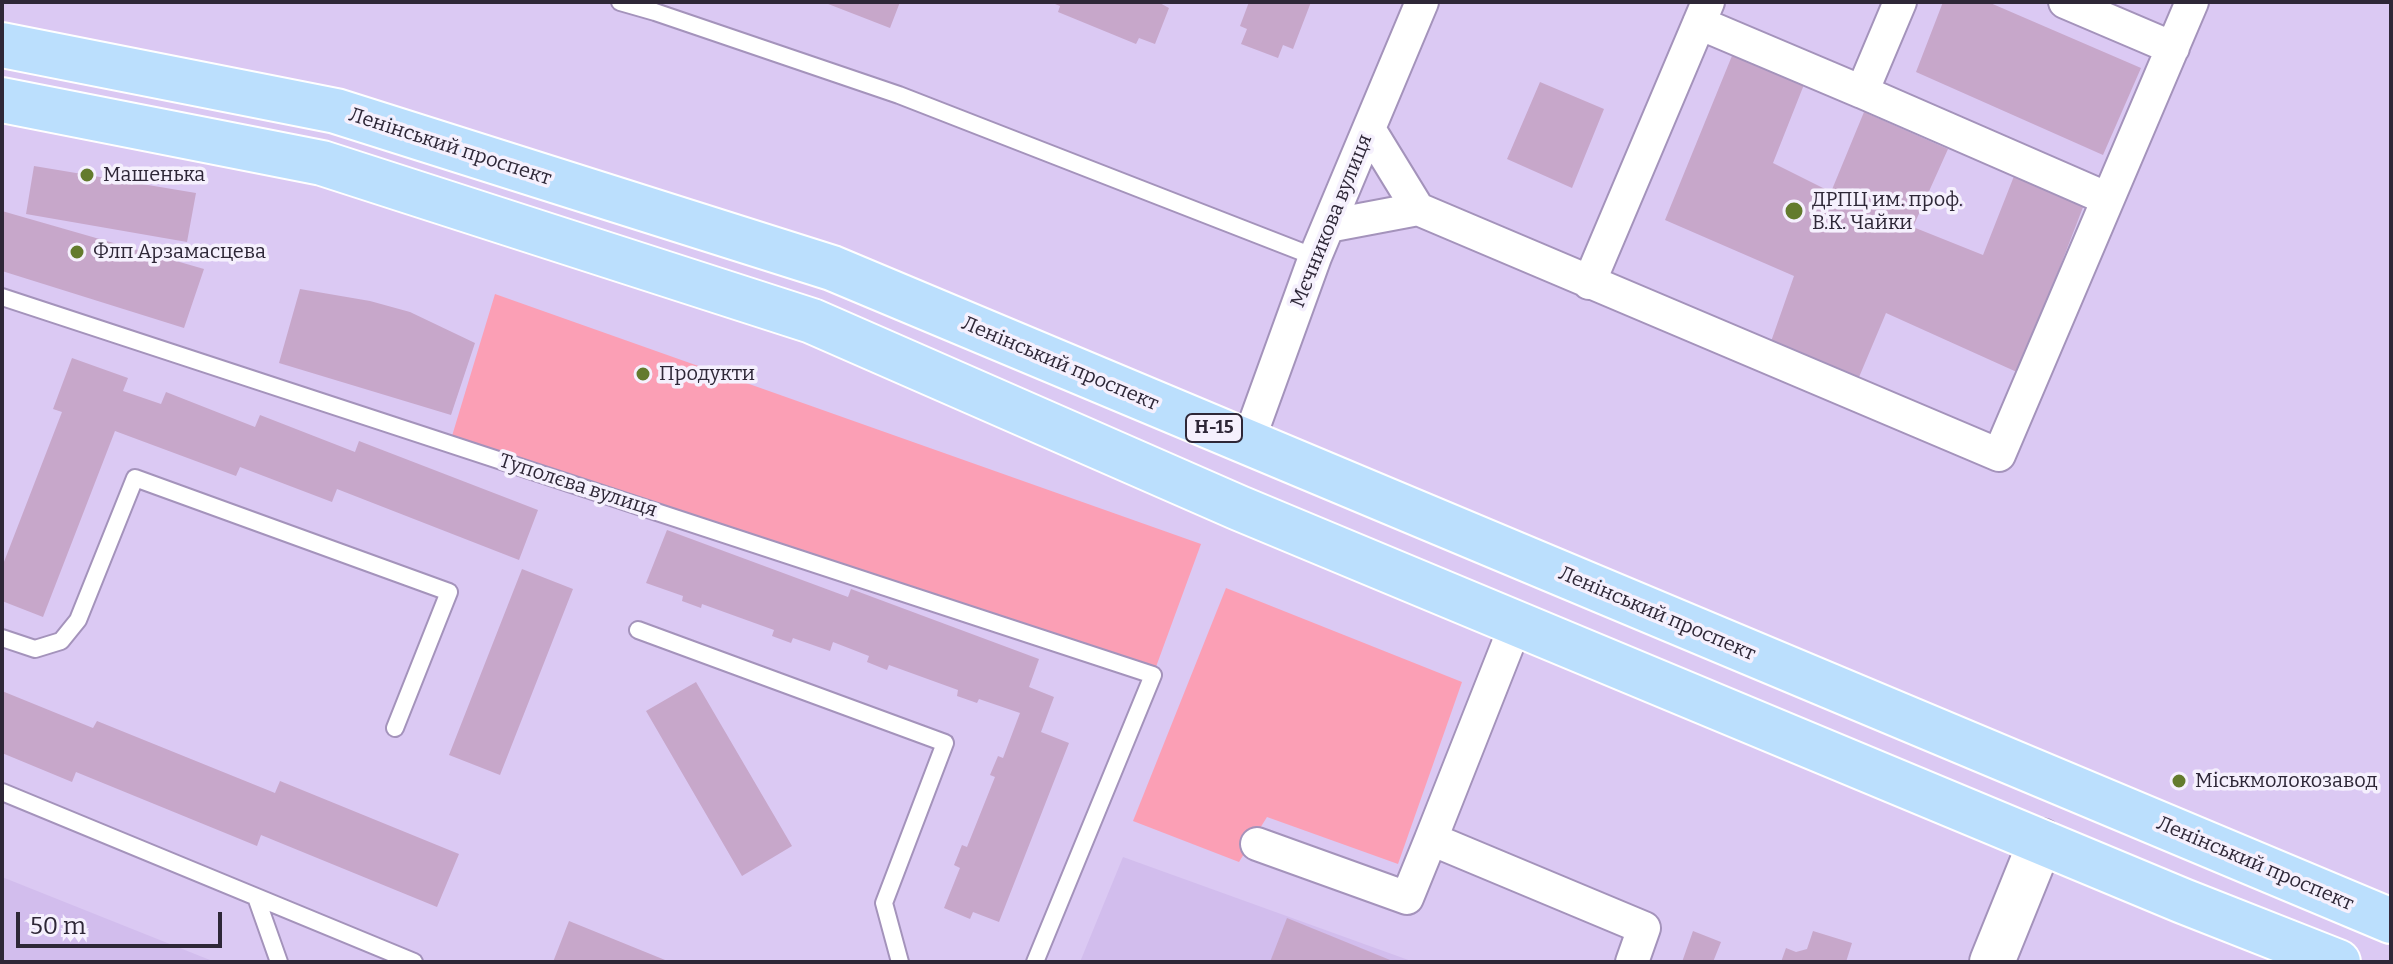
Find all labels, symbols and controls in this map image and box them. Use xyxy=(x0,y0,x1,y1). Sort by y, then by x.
street label: Ленінський проспект xyxy=(346,103,554,191)
street label: Мєчникова вулиця xyxy=(1286,131,1378,311)
place label: Машенька xyxy=(103,163,205,187)
marker: Машенька xyxy=(78,166,96,184)
place label: ДРПЦ им. проф. В.К. Чайки xyxy=(1812,188,1963,235)
marker: ДРПЦ им. проф. В.К. Чайки xyxy=(1783,200,1805,222)
place label: Флп Арзамасцева xyxy=(93,240,266,264)
marker: Флп Арзамасцева xyxy=(68,243,86,261)
street label: Ленінський проспект xyxy=(958,312,1162,416)
place label: Продукти xyxy=(659,362,755,386)
marker: Продукти xyxy=(634,365,652,383)
road number: Н-15 xyxy=(1186,414,1242,442)
street label: Туполєва вулиця xyxy=(496,449,660,523)
street label: Ленінський проспект xyxy=(1555,562,1759,666)
place label: Міськмолокозавод xyxy=(2195,769,2378,793)
marker: Міськмолокозавод xyxy=(2170,772,2188,790)
street label: Ленінський проспект xyxy=(2153,812,2357,916)
scale bar xyxy=(20,896,226,946)
text: 50 m xyxy=(30,912,86,940)

